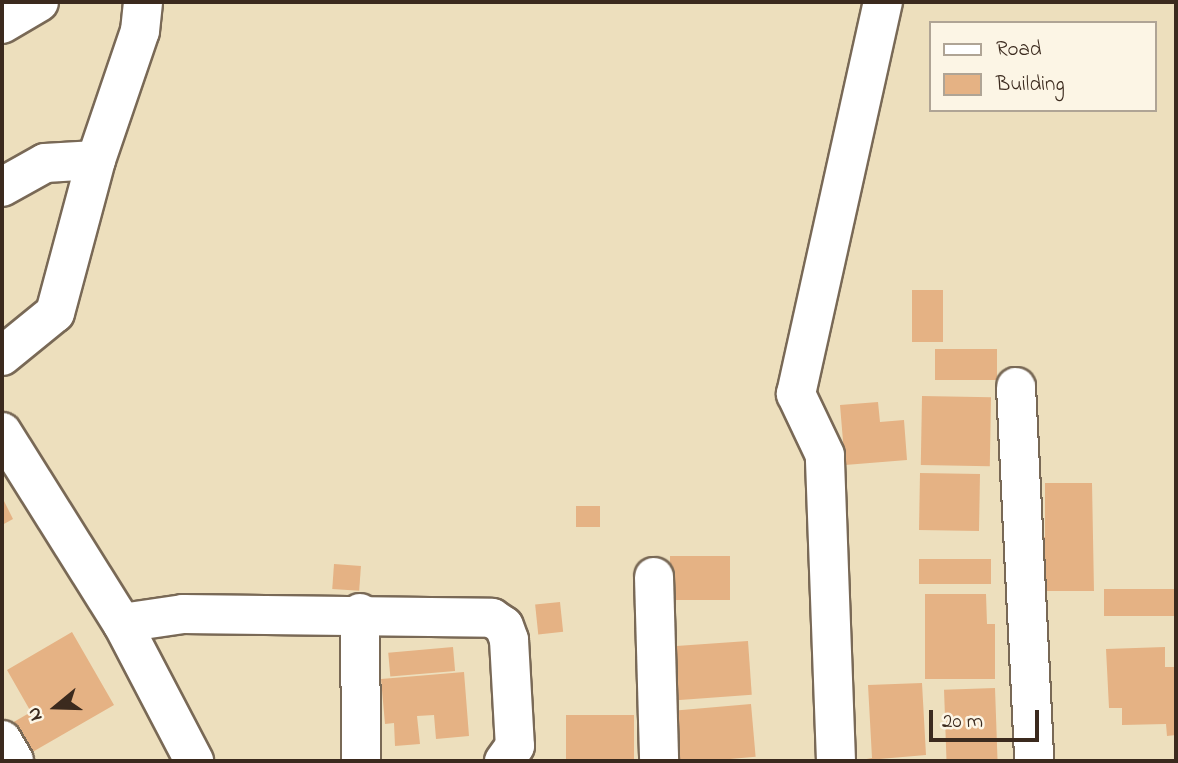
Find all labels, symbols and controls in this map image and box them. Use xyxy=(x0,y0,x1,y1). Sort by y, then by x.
legend xyxy=(930,21,1157,112)
text: Road xyxy=(996,35,1042,65)
text: Building xyxy=(996,70,1065,100)
north arrow xyxy=(21,672,91,742)
scale bar xyxy=(933,696,1043,740)
text: N xyxy=(21,704,51,724)
text: 20 m xyxy=(942,707,983,737)

